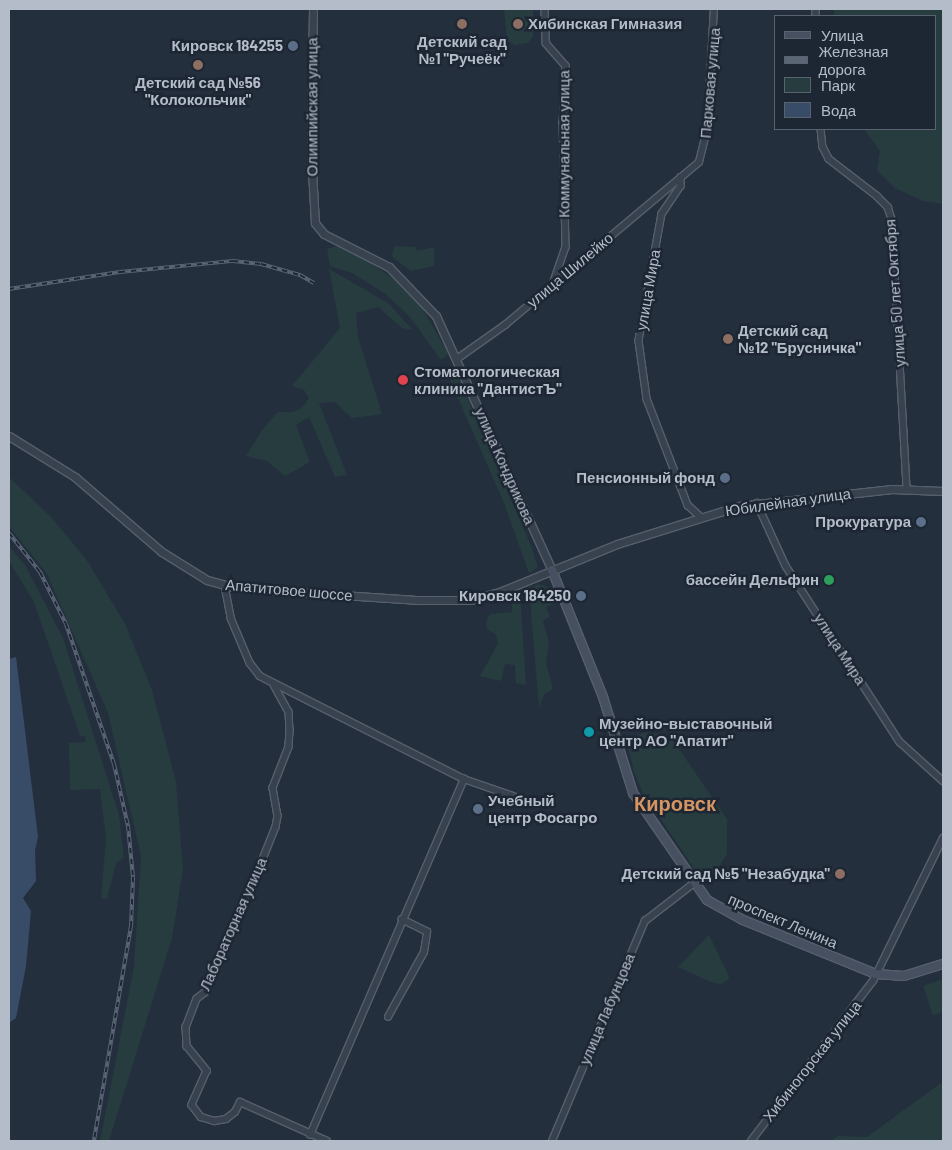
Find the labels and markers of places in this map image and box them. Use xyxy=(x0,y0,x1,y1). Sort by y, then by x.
place label: Хибинская Гимназия xyxy=(528,15,682,33)
marker: Детский сад №1 "Ручеёк" xyxy=(456,18,468,30)
marker: Хибинская Гимназия xyxy=(512,18,524,30)
place label: Детский сад №1 "Ручеёк" xyxy=(417,32,507,67)
place label: Кировск 184255 xyxy=(172,37,283,55)
marker: Кировск 184255 xyxy=(287,40,299,52)
marker: Детский сад №56 "Колокольчик" xyxy=(192,59,204,71)
place label: Детский сад №56 "Колокольчик" xyxy=(135,73,261,108)
place label: Детский сад №12 "Брусничка" xyxy=(738,321,861,356)
marker: Детский сад №12 "Брусничка" xyxy=(722,333,734,345)
place label: Стоматологическая клиника "ДантистЪ" xyxy=(414,362,562,397)
marker: Стоматологическая клиника "ДантистЪ" xyxy=(396,373,410,387)
place label: Пенсионный фонд xyxy=(576,469,715,487)
marker: Пенсионный фонд xyxy=(719,472,731,484)
place label: Прокуратура xyxy=(815,513,911,531)
marker: Прокуратура xyxy=(915,516,927,528)
place label: бассейн Дельфин xyxy=(686,571,819,589)
marker: бассейн Дельфин xyxy=(823,574,835,586)
place label: Кировск 184250 xyxy=(459,587,571,605)
marker: Кировск 184250 xyxy=(575,590,587,602)
place label: Музейно-выставочный центр АО "Апатит" xyxy=(599,714,772,749)
marker: Музейно-выставочный центр АО "Апатит" xyxy=(583,726,595,738)
place label: Учебный центр Фосагро xyxy=(488,791,597,826)
marker: Учебный центр Фосагро xyxy=(472,803,484,815)
place label: Детский сад №5 "Незабудка" xyxy=(621,865,830,883)
marker: Детский сад №5 "Незабудка" xyxy=(834,868,846,880)

